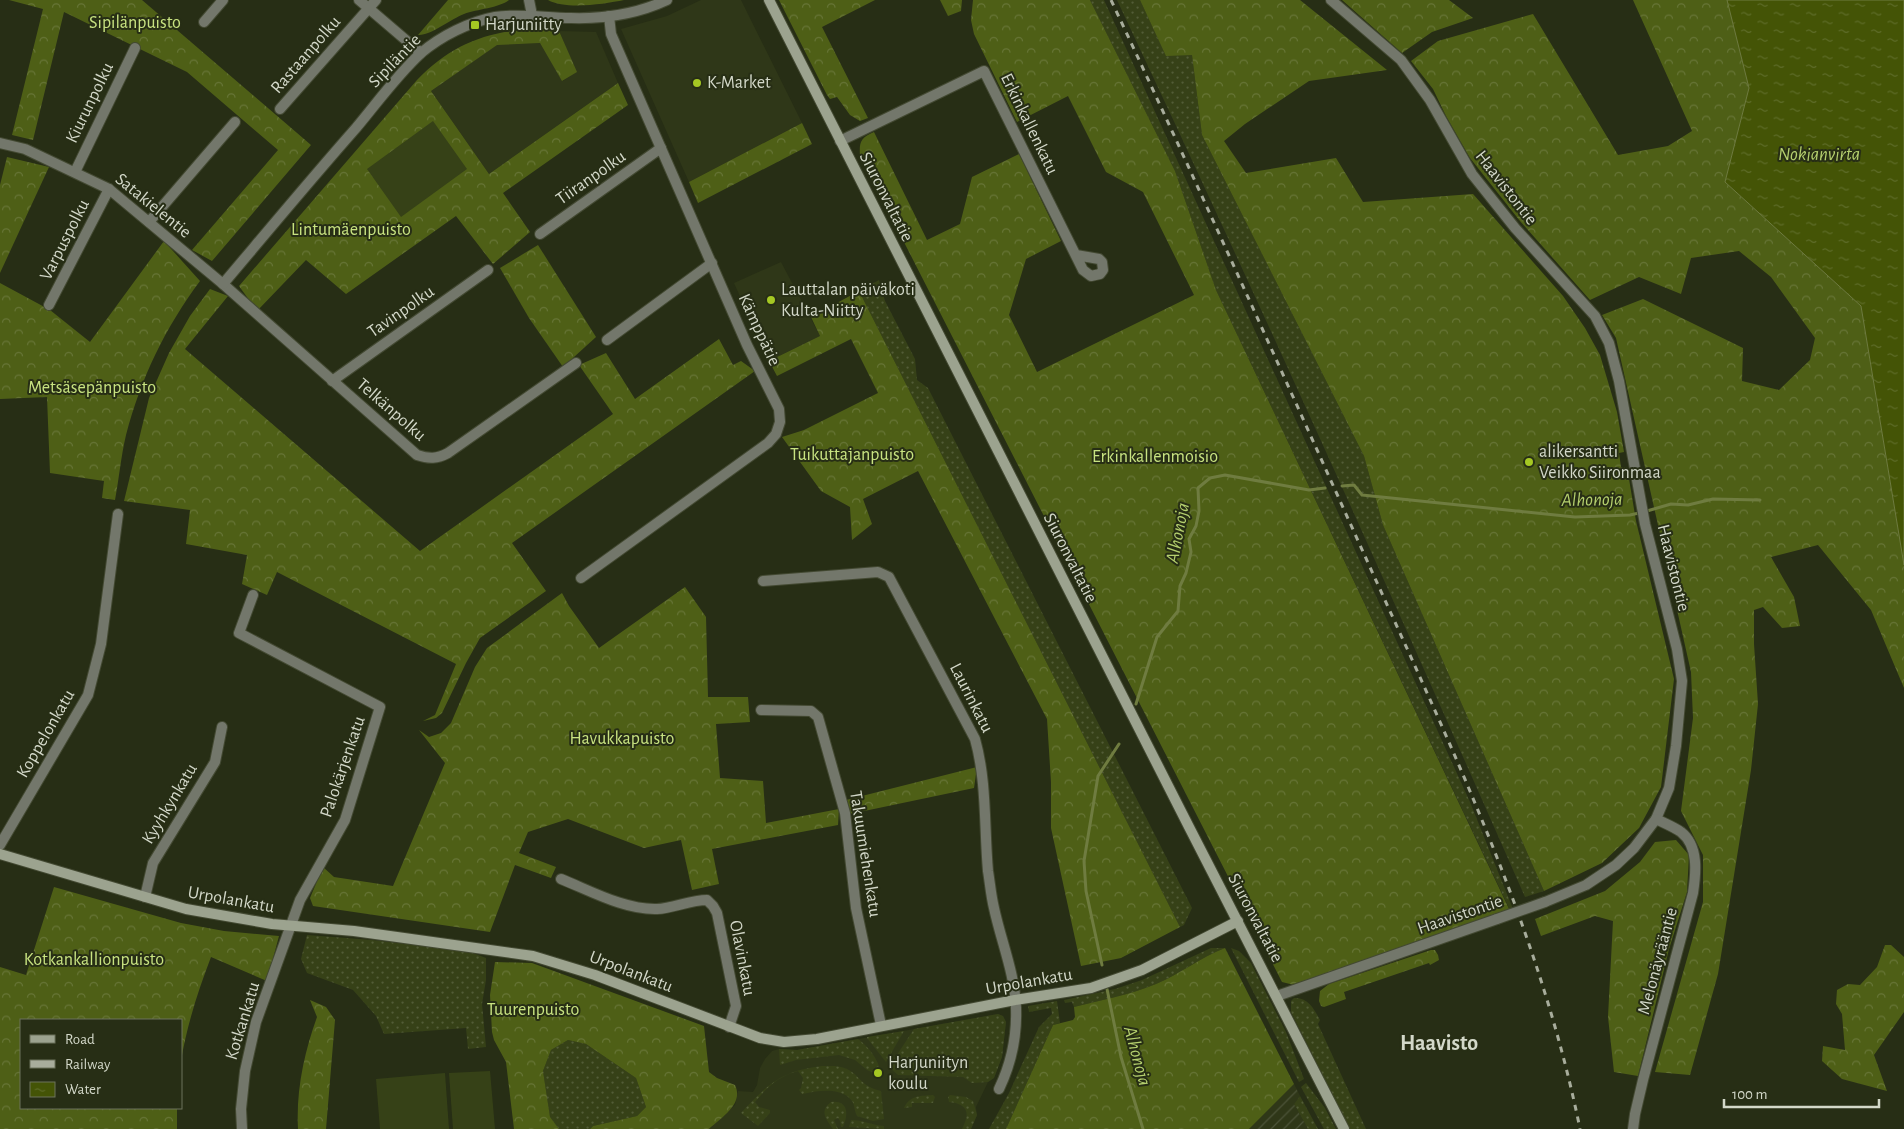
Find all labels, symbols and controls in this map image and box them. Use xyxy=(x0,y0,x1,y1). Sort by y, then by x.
street label: Rastaanpolku xyxy=(268,13,344,97)
park label: Sipilänpuisto xyxy=(89,14,181,32)
place label: Harjuniitty xyxy=(485,16,562,34)
marker: Harjuniitty xyxy=(469,19,481,31)
street label: Sipiläntie xyxy=(365,31,425,91)
street label: Kiurunpolku xyxy=(63,60,117,146)
street label: Erkinkallenkatu xyxy=(997,71,1061,177)
place label: K-Market xyxy=(707,74,771,92)
marker: K-Market xyxy=(691,77,703,89)
water label: Nokianvirta xyxy=(1778,145,1860,164)
street label: Haavistontie xyxy=(1472,147,1540,229)
street label: Tiiranpolku xyxy=(553,148,629,208)
street label: Siuronvaltatie xyxy=(856,149,916,245)
street label: Satakielentie xyxy=(112,170,194,242)
street label: Varpuspolku xyxy=(37,197,93,283)
park label: Lintumäenpuisto xyxy=(291,221,411,239)
place label: Lauttalan päiväkoti Kulta-Niitty xyxy=(781,281,915,320)
street label: Tavinpolku xyxy=(364,283,438,341)
street label: Kämppätie xyxy=(735,291,783,369)
marker: Lauttalan päiväkoti Kulta-Niitty xyxy=(765,294,777,306)
street label: Telkänpolku xyxy=(353,375,429,445)
park label: Metsäsepänpuisto xyxy=(28,379,156,397)
place label: alikersantti Veikko Siironmaa xyxy=(1539,443,1661,482)
park label: Tuikuttajanpuisto xyxy=(790,446,914,464)
park label: Erkinkallenmoisio xyxy=(1092,448,1218,466)
marker: alikersantti Veikko Siironmaa xyxy=(1523,456,1535,468)
water label: Alhonoja xyxy=(1560,490,1623,510)
water label: Alhonoja xyxy=(1163,501,1193,566)
street label: Siuronvaltatie xyxy=(1040,510,1100,606)
street label: Haavistontie xyxy=(1654,523,1692,613)
street label: Laurinkatu xyxy=(946,660,996,736)
street label: Koppelonkatu xyxy=(14,687,78,781)
street label: Palokärjenkatu xyxy=(317,714,369,820)
park label: Havukkapuisto xyxy=(570,730,675,748)
street label: Kyyhkynkatu xyxy=(139,761,201,847)
street label: Takuumiehenkatu xyxy=(846,790,884,918)
street label: Siuronvaltatie xyxy=(1224,871,1286,965)
street label: Urpolankatu xyxy=(186,884,276,916)
street label: Haavistontie xyxy=(1415,892,1505,938)
street label: Melonäyrääntie xyxy=(1635,906,1681,1016)
street label: Olavinkatu xyxy=(726,919,758,997)
street label: Urpolankatu xyxy=(587,948,675,996)
park label: Kotkankallionpuisto xyxy=(24,951,164,969)
street label: Urpolankatu xyxy=(984,966,1074,998)
street label: Kotkankatu xyxy=(223,980,263,1062)
park label: Tuurenpuisto xyxy=(487,1001,580,1019)
legend xyxy=(20,1019,182,1109)
water label: Alhonoja xyxy=(1120,1023,1154,1088)
text: Road xyxy=(65,1032,95,1047)
district label: Haavisto xyxy=(1400,1032,1478,1054)
place label: Harjuniityn koulu xyxy=(888,1054,968,1093)
text: Railway xyxy=(65,1057,111,1072)
marker: Harjuniityn koulu xyxy=(872,1067,884,1079)
scale bar xyxy=(1724,1076,1879,1108)
text: Water xyxy=(65,1082,101,1097)
text: 100 m xyxy=(1732,1087,1767,1102)

